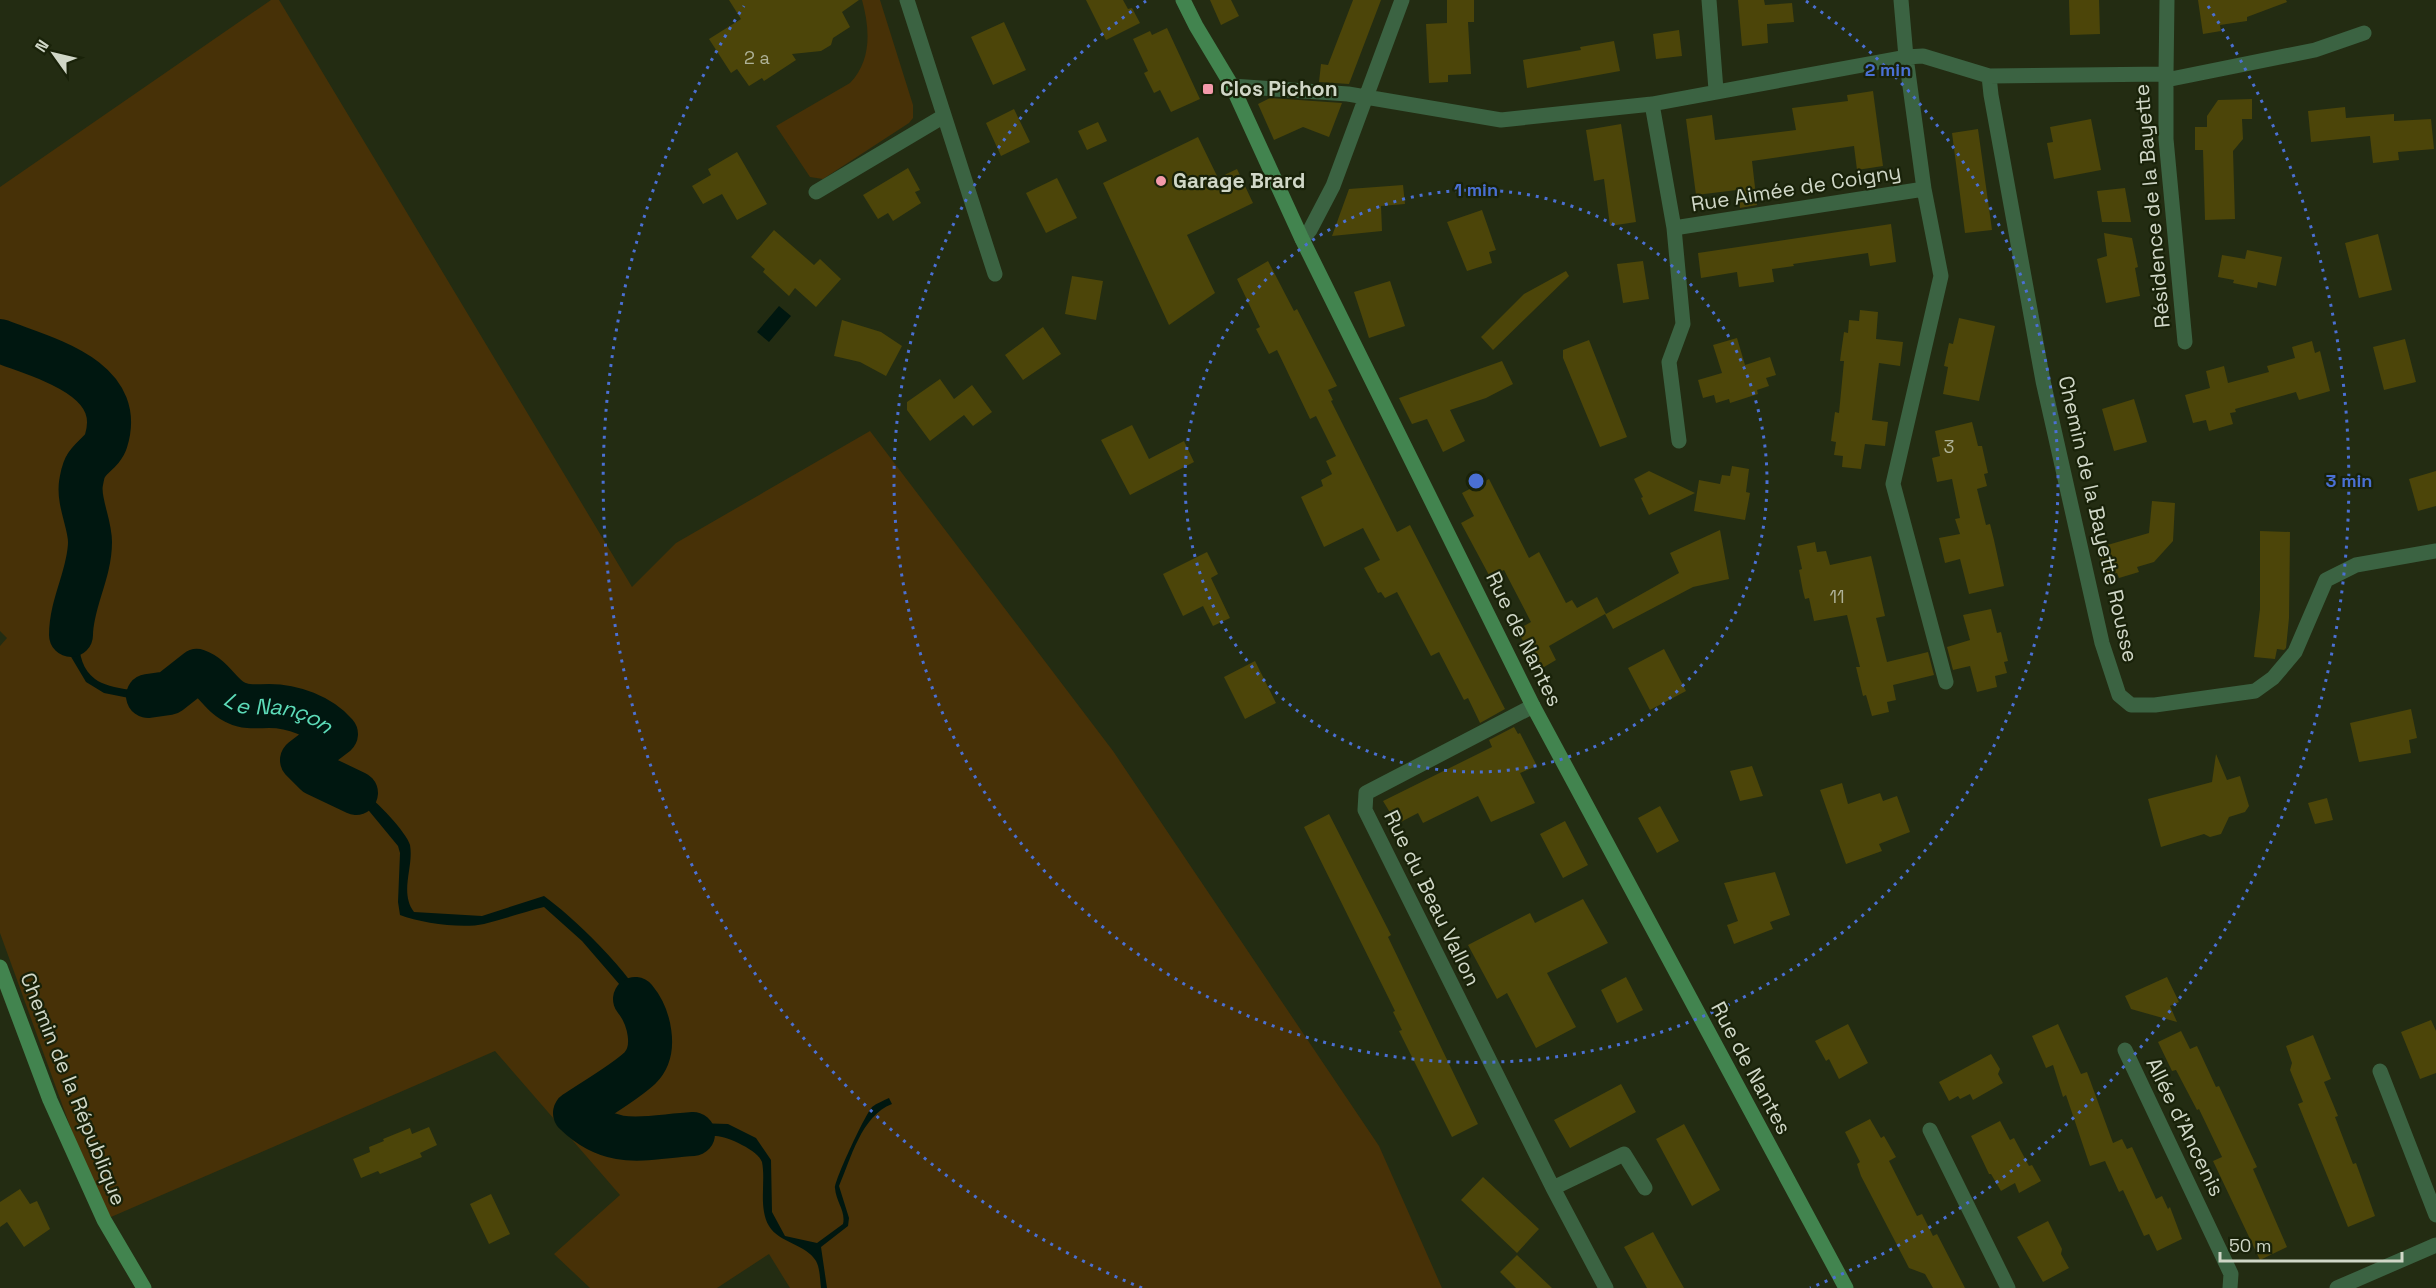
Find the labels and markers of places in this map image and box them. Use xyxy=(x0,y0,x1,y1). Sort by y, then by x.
place label: Clos Pichon xyxy=(1220,75,1338,102)
marker: Clos Pichon xyxy=(1201,82,1215,96)
place label: Garage Brard xyxy=(1173,167,1305,194)
marker: Garage Brard xyxy=(1154,174,1168,188)
centre of rings xyxy=(1466,471,1486,491)

